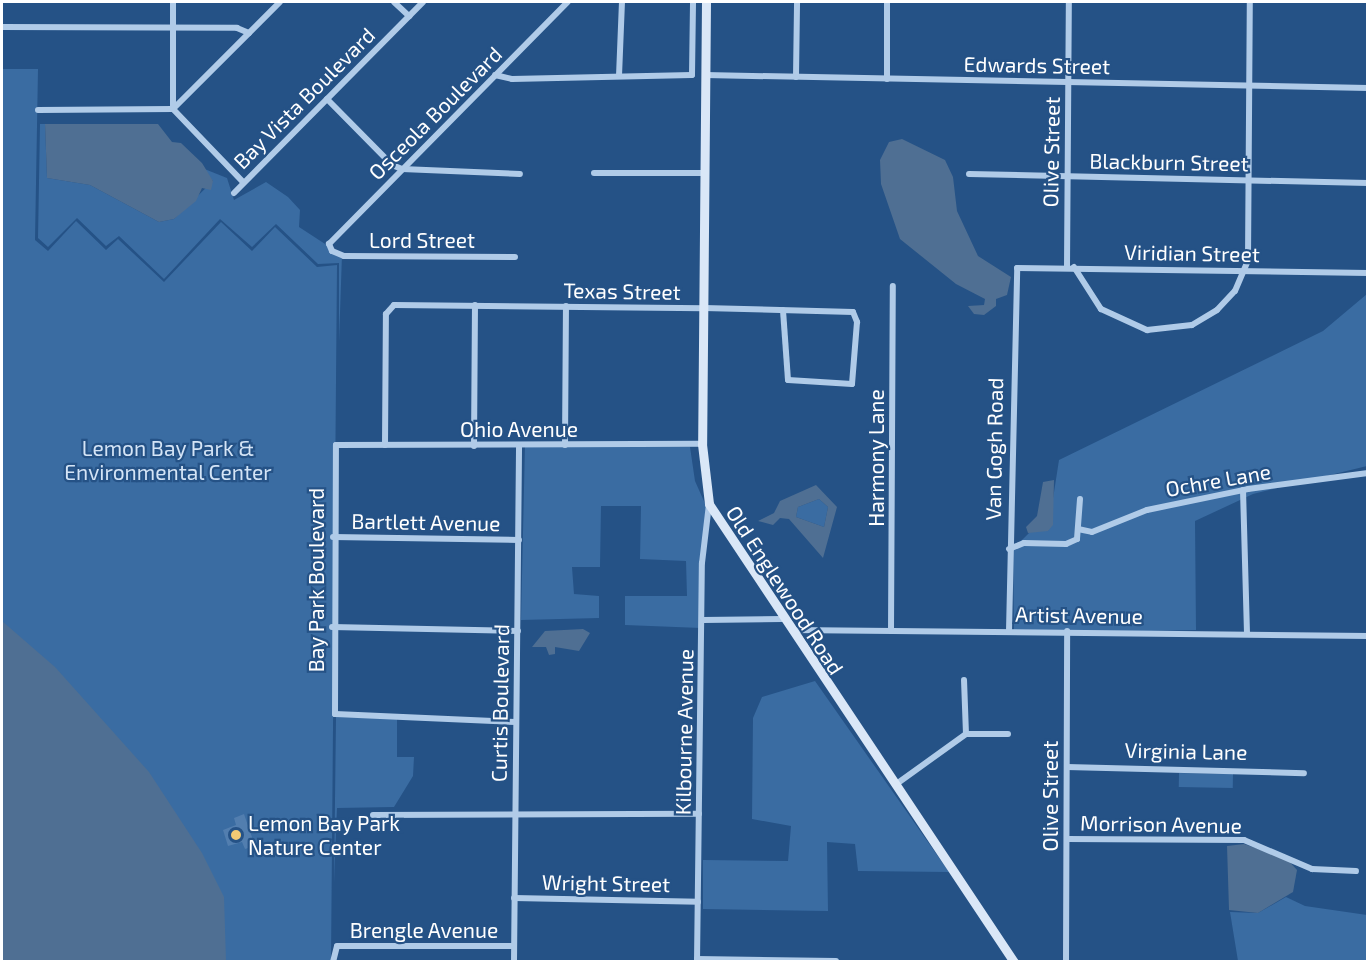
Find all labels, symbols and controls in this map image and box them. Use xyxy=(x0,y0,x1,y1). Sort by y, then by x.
street label: Bay Vista Boulevard xyxy=(228,22,380,174)
street label: Osceola Boulevard xyxy=(363,41,507,185)
street label: Edwards Street xyxy=(964,51,1110,79)
street label: Olive Street xyxy=(1037,96,1065,208)
street label: Blackburn Street xyxy=(1089,148,1249,176)
street label: Lord Street xyxy=(369,227,475,253)
street label: Viridian Street xyxy=(1124,239,1260,267)
street label: Texas Street xyxy=(563,277,681,305)
street label: Van Gogh Road xyxy=(980,377,1008,521)
street label: Harmony Lane xyxy=(863,389,889,527)
street label: Ohio Avenue xyxy=(460,416,578,442)
park label: Lemon Bay Park & Environmental Center xyxy=(64,435,272,485)
street label: Ochre Lane xyxy=(1163,458,1273,502)
street label: Bay Park Boulevard xyxy=(303,487,329,673)
street label: Old Englewood Road xyxy=(721,501,849,679)
street label: Bartlett Avenue xyxy=(351,508,501,536)
street label: Artist Avenue xyxy=(1015,601,1143,629)
street label: Curtis Boulevard xyxy=(486,624,514,782)
street label: Kilbourne Avenue xyxy=(670,648,698,816)
street label: Virginia Lane xyxy=(1124,737,1248,765)
street label: Olive Street xyxy=(1037,741,1063,851)
place label: Lemon Bay Park Nature Center xyxy=(248,810,401,860)
street label: Morrison Avenue xyxy=(1080,810,1242,838)
marker: Lemon Bay Park Nature Center xyxy=(229,828,243,842)
street label: Wright Street xyxy=(542,869,670,897)
street label: Brengle Avenue xyxy=(350,917,498,943)

